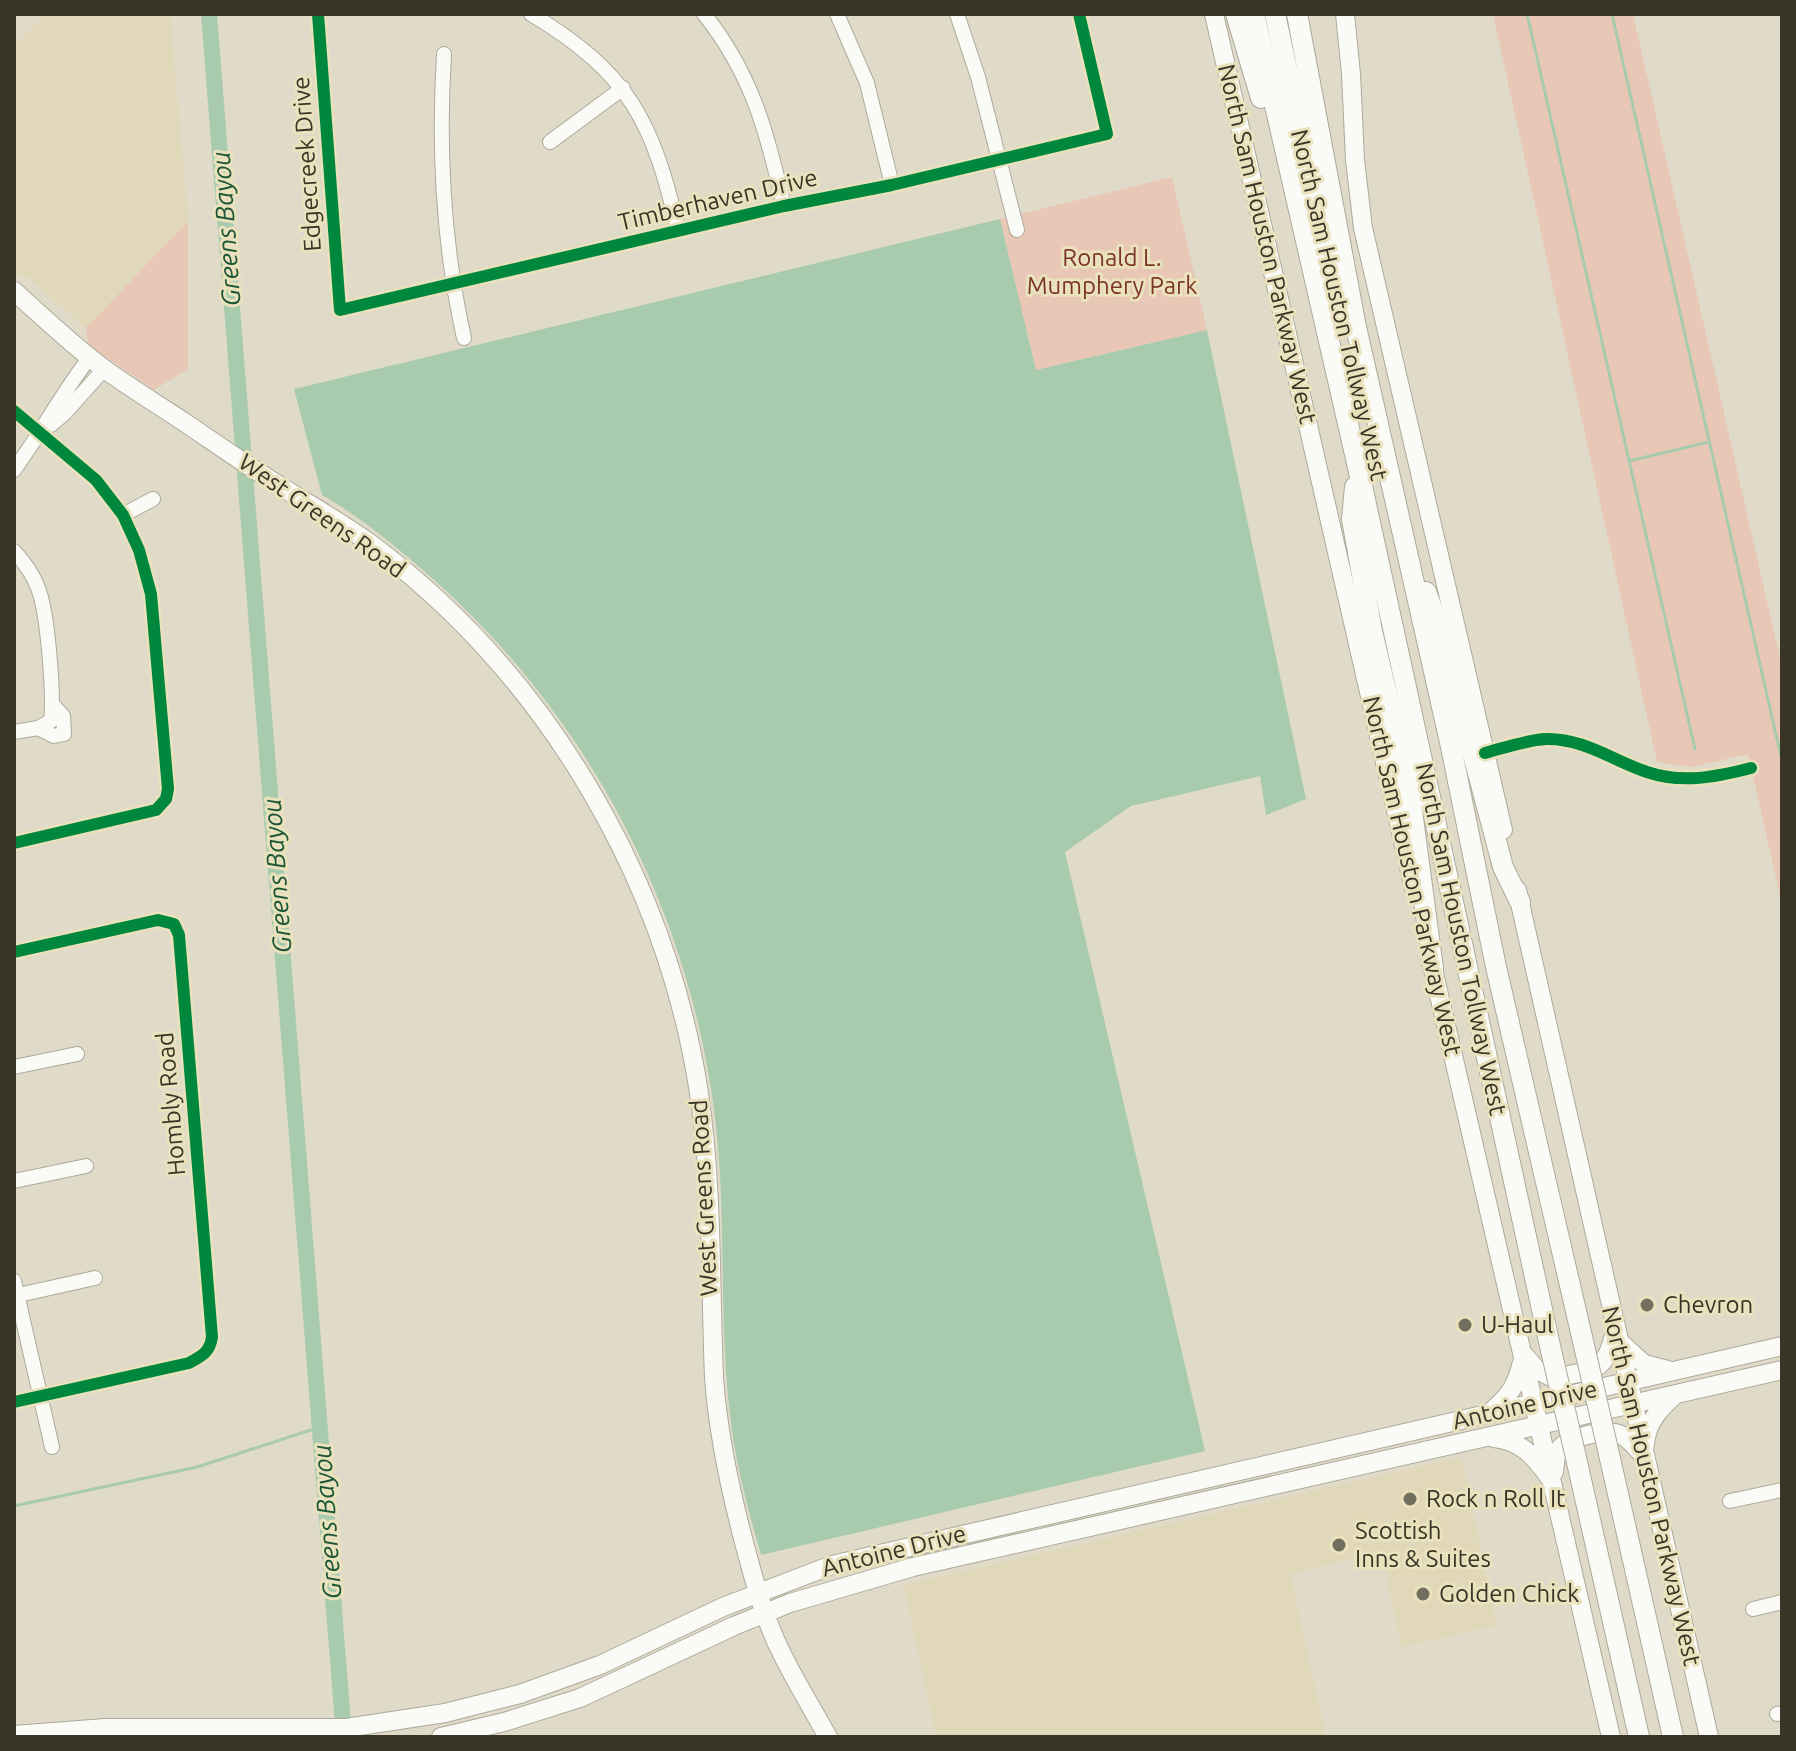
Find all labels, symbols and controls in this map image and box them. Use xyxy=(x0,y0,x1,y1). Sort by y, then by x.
street label: North Sam Houston Parkway West xyxy=(1213,61,1322,427)
street label: Edgecreek Drive xyxy=(287,76,326,252)
street label: North Sam Houston Tollway West xyxy=(1286,127,1393,483)
water label: Greens Bayou xyxy=(206,151,245,307)
street label: Timberhaven Drive xyxy=(616,163,820,236)
park label: Ronald L. Mumphery Park xyxy=(1027,244,1197,299)
street label: West Greens Road xyxy=(234,448,411,583)
street label: North Sam Houston Parkway West xyxy=(1358,693,1467,1059)
street label: North Sam Houston Tollway West xyxy=(1411,760,1512,1118)
water label: Greens Bayou xyxy=(257,798,296,954)
street label: Hombly Road xyxy=(151,1031,190,1177)
street label: West Greens Road xyxy=(685,1099,722,1297)
place label: Chevron xyxy=(1663,1291,1753,1318)
marker: Chevron xyxy=(1638,1296,1656,1314)
street label: North Sam Houston Parkway West xyxy=(1597,1303,1706,1669)
place label: U-Haul xyxy=(1481,1311,1553,1338)
marker: U-Haul xyxy=(1456,1316,1474,1334)
street label: Antoine Drive xyxy=(1450,1375,1600,1434)
water label: Greens Bayou xyxy=(307,1444,346,1600)
place label: Rock n Roll It xyxy=(1426,1485,1566,1512)
marker: Rock n Roll It xyxy=(1401,1490,1419,1508)
place label: Scottish Inns & Suites xyxy=(1355,1517,1491,1572)
street label: Antoine Drive xyxy=(819,1520,969,1581)
marker: Scottish Inns & Suites xyxy=(1330,1536,1348,1554)
place label: Golden Chick xyxy=(1439,1580,1579,1607)
marker: Golden Chick xyxy=(1414,1585,1432,1603)

